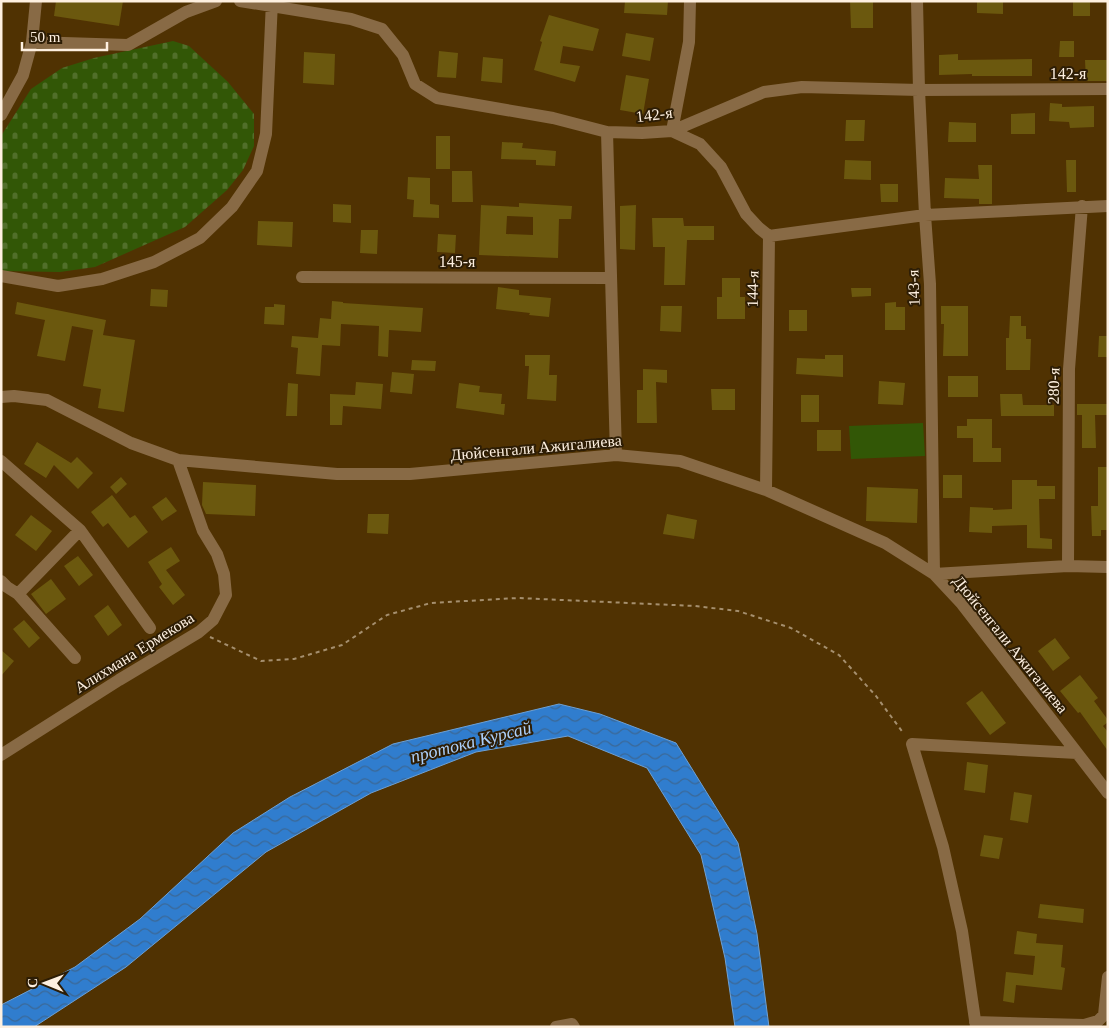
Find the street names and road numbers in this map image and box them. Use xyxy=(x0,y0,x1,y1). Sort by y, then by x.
street label: 142-я xyxy=(1050,65,1087,82)
street label: 142-я xyxy=(635,104,674,125)
street label: 145-я xyxy=(439,253,476,270)
street label: 143-я xyxy=(904,269,923,307)
street label: 144-я xyxy=(744,270,761,307)
street label: 280-я xyxy=(1045,367,1062,404)
street label: Дюйсенгали Ажигалиева xyxy=(450,432,622,464)
street label: Дюйсенгали Ажигалиева xyxy=(949,572,1071,717)
street label: Алихмана Ермекова xyxy=(72,609,197,697)

